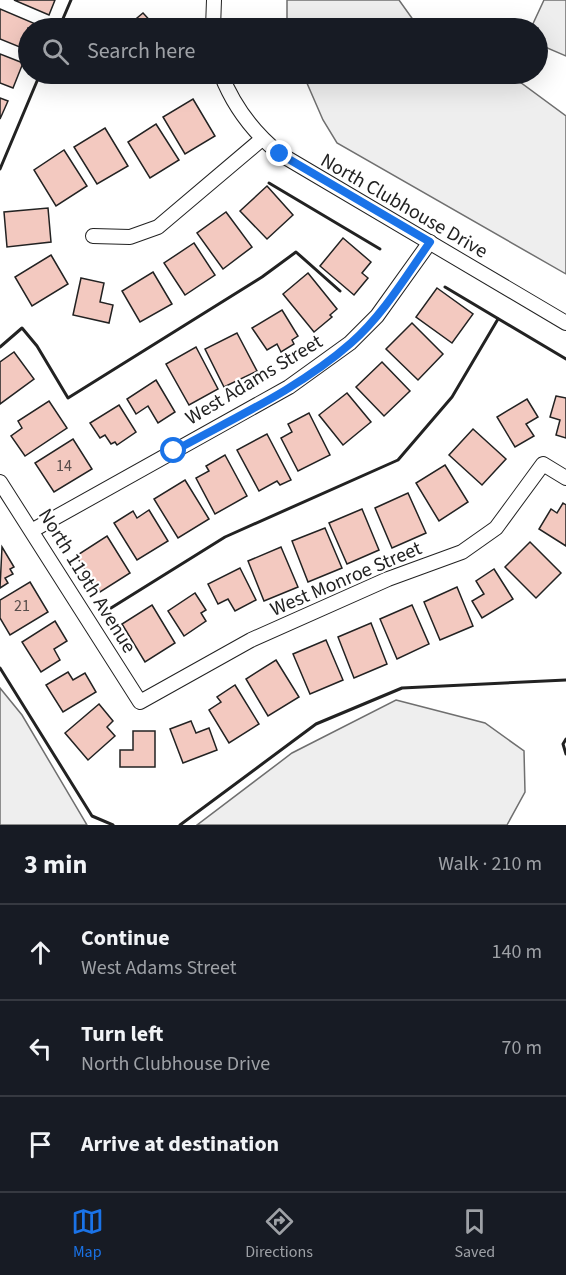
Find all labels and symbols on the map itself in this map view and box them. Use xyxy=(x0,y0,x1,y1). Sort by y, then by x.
route end xyxy=(266,140,292,166)
street label: North Clubhouse Drive xyxy=(315,147,493,265)
street label: West Adams Street xyxy=(180,328,328,432)
route start xyxy=(160,437,186,463)
house number: 14 xyxy=(56,455,72,477)
street label: North 119th Avenue xyxy=(31,503,143,659)
street label: West Monroe Street xyxy=(266,534,426,624)
house number: 21 xyxy=(14,595,30,617)

